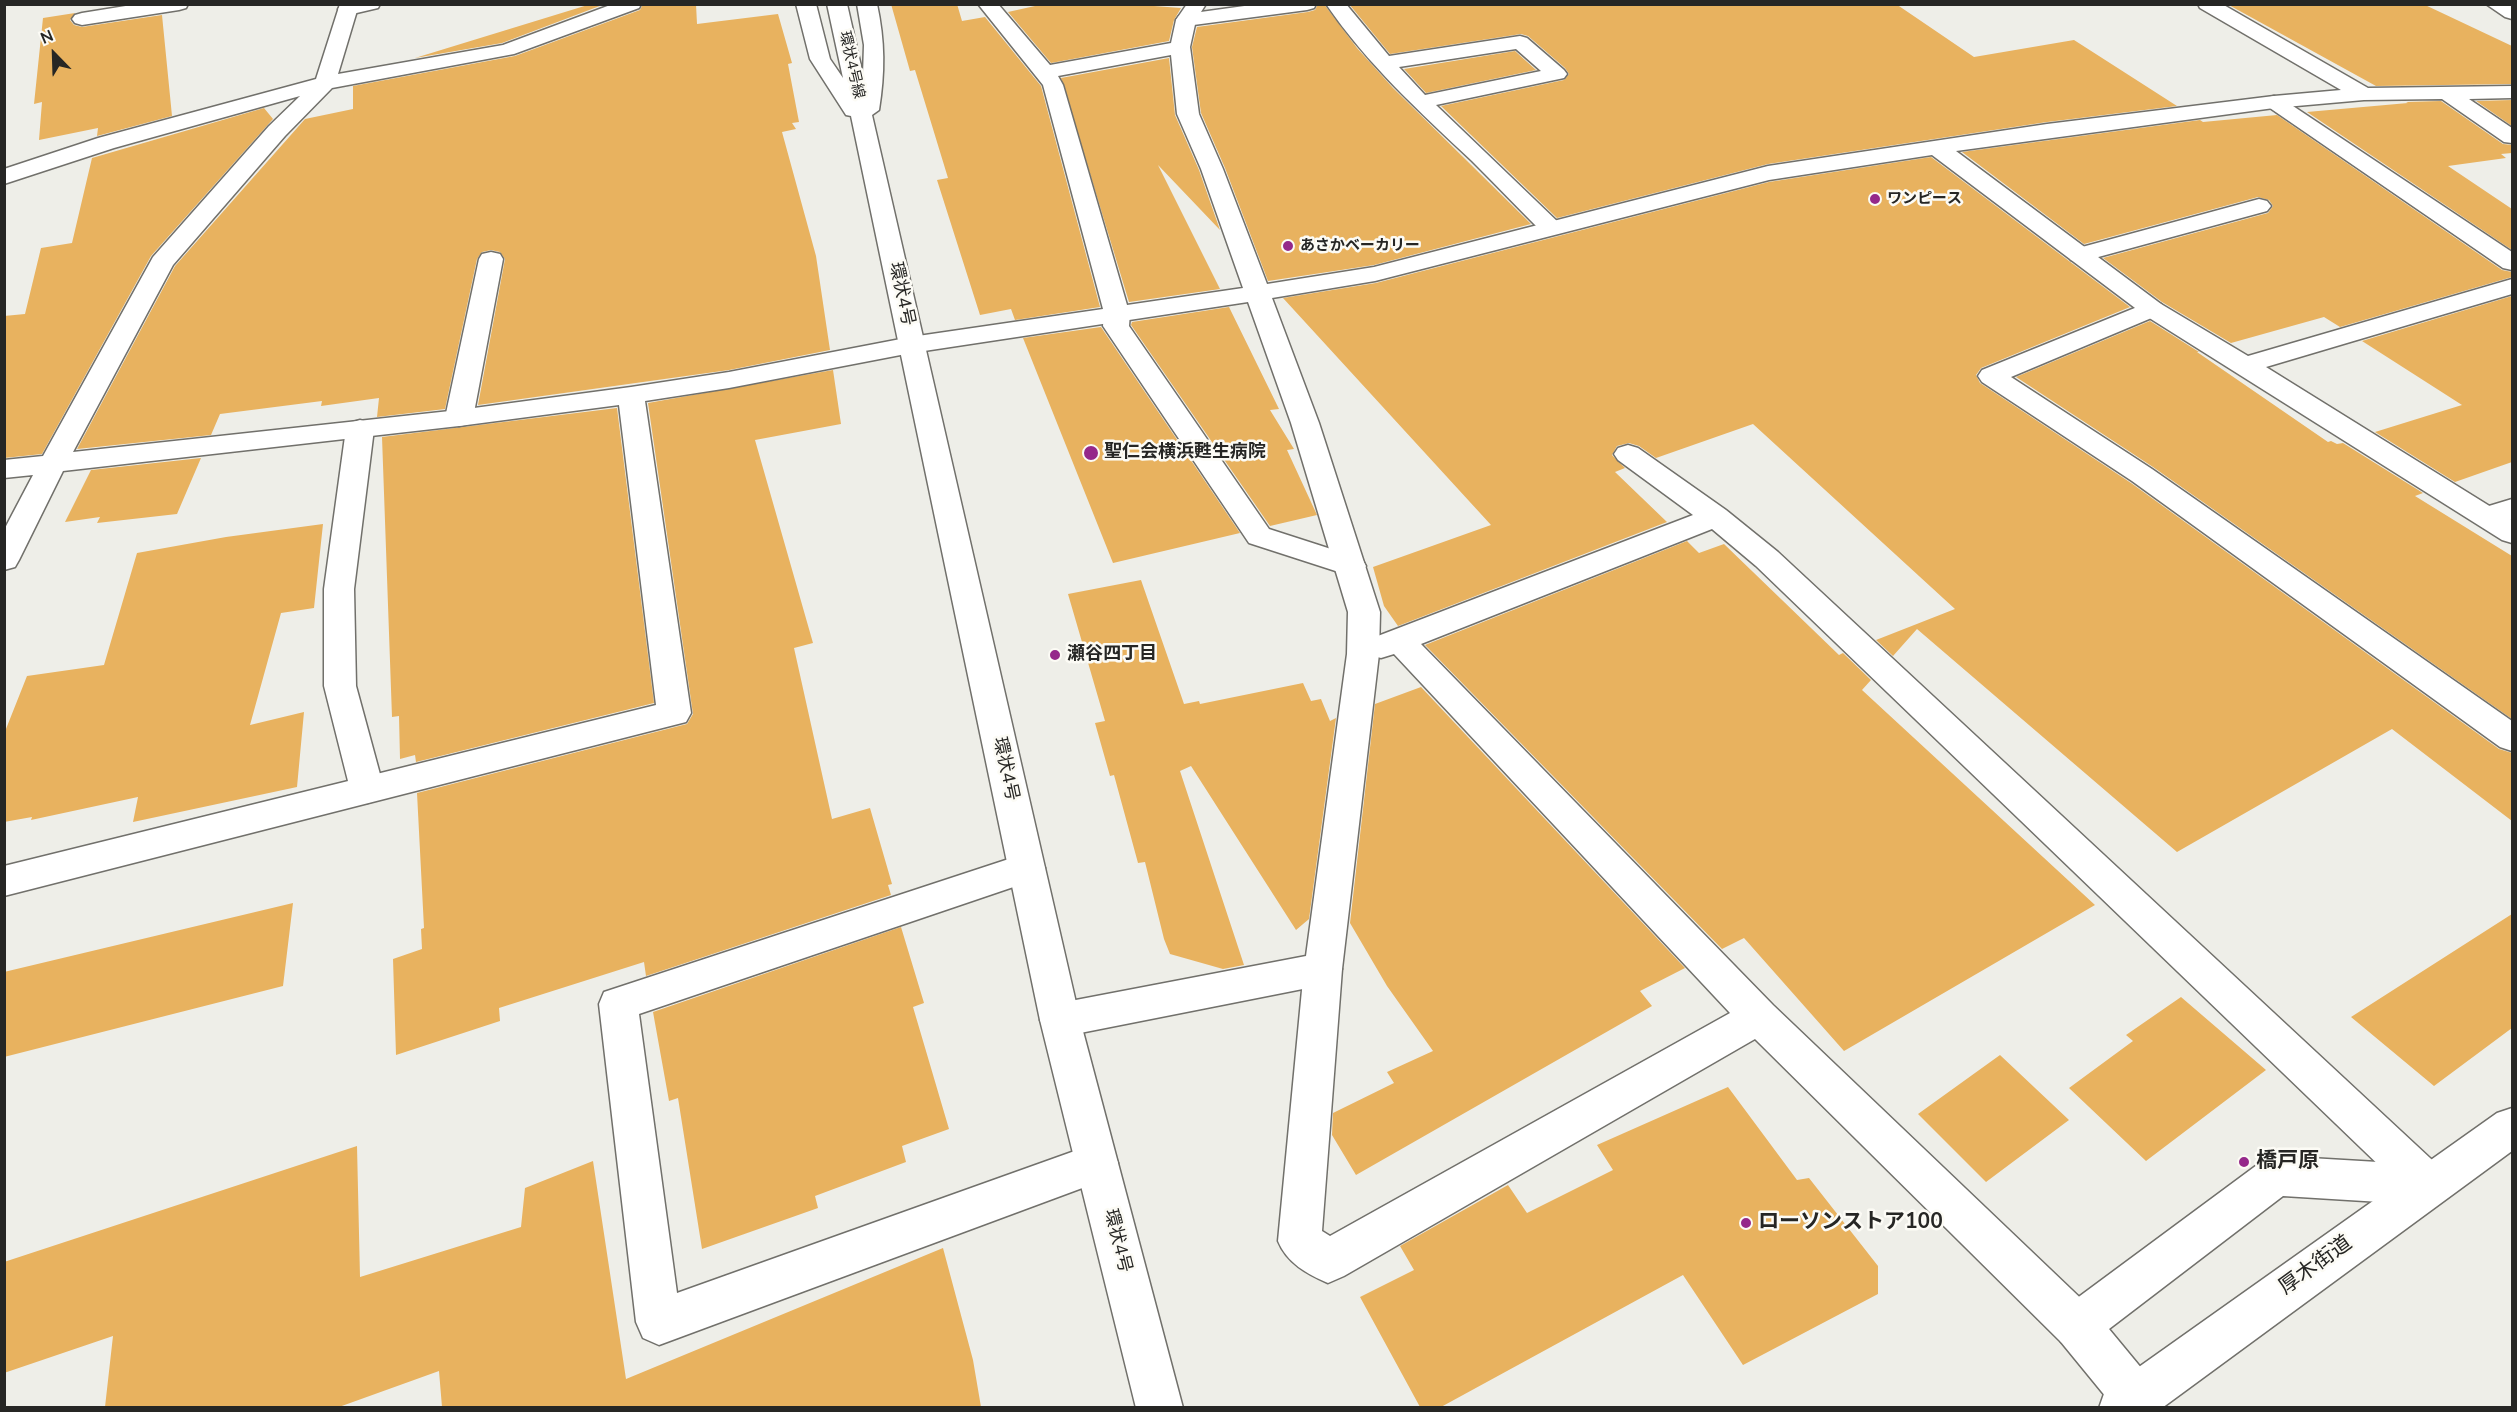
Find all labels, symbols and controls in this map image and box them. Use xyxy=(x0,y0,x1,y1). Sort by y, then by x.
north arrow xyxy=(24,24,84,84)
text: N xyxy=(37,25,57,50)
street label: 環状4号線 xyxy=(834,29,868,101)
place label: ワンピース xyxy=(1887,190,1962,208)
marker: ワンピース xyxy=(1868,192,1882,206)
place label: あさかベーカリー xyxy=(1300,237,1420,255)
marker: あさかベーカリー xyxy=(1281,239,1295,253)
street label: 環状4号 xyxy=(884,260,918,328)
place label: 聖仁会横浜甦生病院 xyxy=(1104,442,1266,464)
marker: 聖仁会横浜甦生病院 xyxy=(1082,444,1100,462)
place label: 瀬谷四丁目 xyxy=(1067,644,1157,666)
marker: 瀬谷四丁目 xyxy=(1048,648,1062,662)
street label: 環状4号 xyxy=(988,735,1022,803)
place label: 橋戸原 xyxy=(2256,1149,2319,1175)
marker: 橋戸原 xyxy=(2237,1155,2251,1169)
street label: 環状4号 xyxy=(1099,1207,1135,1275)
place label: ローソンストア100 xyxy=(1758,1210,1943,1236)
marker: ローソンストア100 xyxy=(1739,1216,1753,1230)
street label: 厚木街道 xyxy=(2275,1231,2357,1301)

